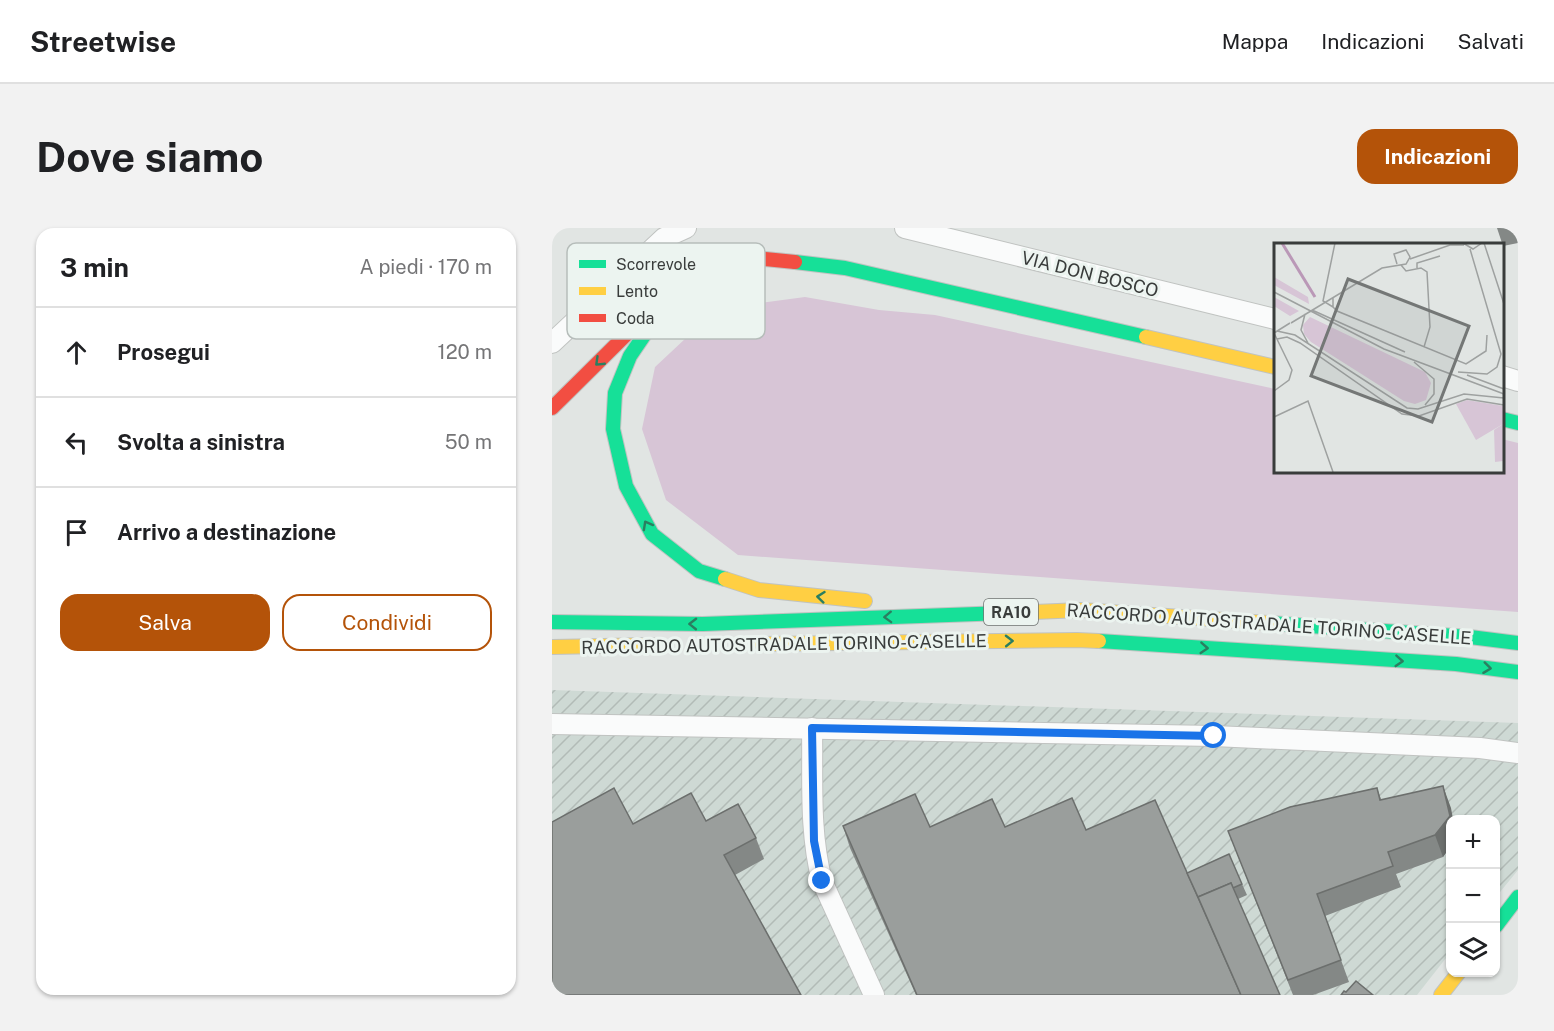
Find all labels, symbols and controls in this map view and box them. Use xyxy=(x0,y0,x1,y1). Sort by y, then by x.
text: Streetwise xyxy=(30,25,176,58)
text: Mappa xyxy=(1222,29,1288,54)
text: Indicazioni xyxy=(1321,29,1425,54)
text: Salvati xyxy=(1458,29,1524,54)
button: Indicazioni xyxy=(1357,129,1518,184)
text: Dove siamo xyxy=(36,132,263,181)
legend xyxy=(567,243,765,339)
inset map xyxy=(1274,243,1503,472)
street label: VIA DON BOSCO xyxy=(1019,247,1161,301)
text: 3 min xyxy=(60,252,129,283)
text: A piedi · 170 m xyxy=(359,255,492,279)
text: Scorrevole xyxy=(616,255,696,274)
text: Lento xyxy=(616,282,658,301)
text: Coda xyxy=(616,309,654,328)
icon: ahead xyxy=(60,336,93,369)
text: Prosegui xyxy=(117,339,210,365)
text: 120 m xyxy=(438,340,492,364)
one-way arrow xyxy=(595,355,605,366)
icon: left xyxy=(60,426,93,459)
text: Svolta a sinistra xyxy=(117,429,285,455)
text: 50 m xyxy=(445,430,492,454)
icon: arrive xyxy=(60,516,93,549)
text: Arrivo a destinazione xyxy=(117,519,336,545)
one-way arrow xyxy=(643,521,654,531)
one-way arrow xyxy=(816,591,825,603)
button: Salva xyxy=(60,594,270,651)
button: Condividi xyxy=(282,594,492,651)
road number: RA10 xyxy=(984,599,1038,625)
street label: RACCORDO AUTOSTRADALE TORINO-CASELLE xyxy=(1066,599,1472,649)
one-way arrow xyxy=(883,611,892,624)
one-way arrow xyxy=(688,618,697,630)
street label: RACCORDO AUTOSTRADALE TORINO-CASELLE xyxy=(581,630,987,658)
one-way arrow xyxy=(1005,635,1014,647)
one-way arrow xyxy=(1200,641,1209,654)
one-way arrow xyxy=(1394,654,1403,667)
one-way arrow xyxy=(1483,661,1492,674)
route start xyxy=(1200,722,1226,748)
map controls xyxy=(1446,815,1500,977)
button: + xyxy=(1446,815,1500,869)
route end xyxy=(808,867,834,893)
button: − xyxy=(1446,869,1500,923)
button: layers xyxy=(1446,923,1500,977)

